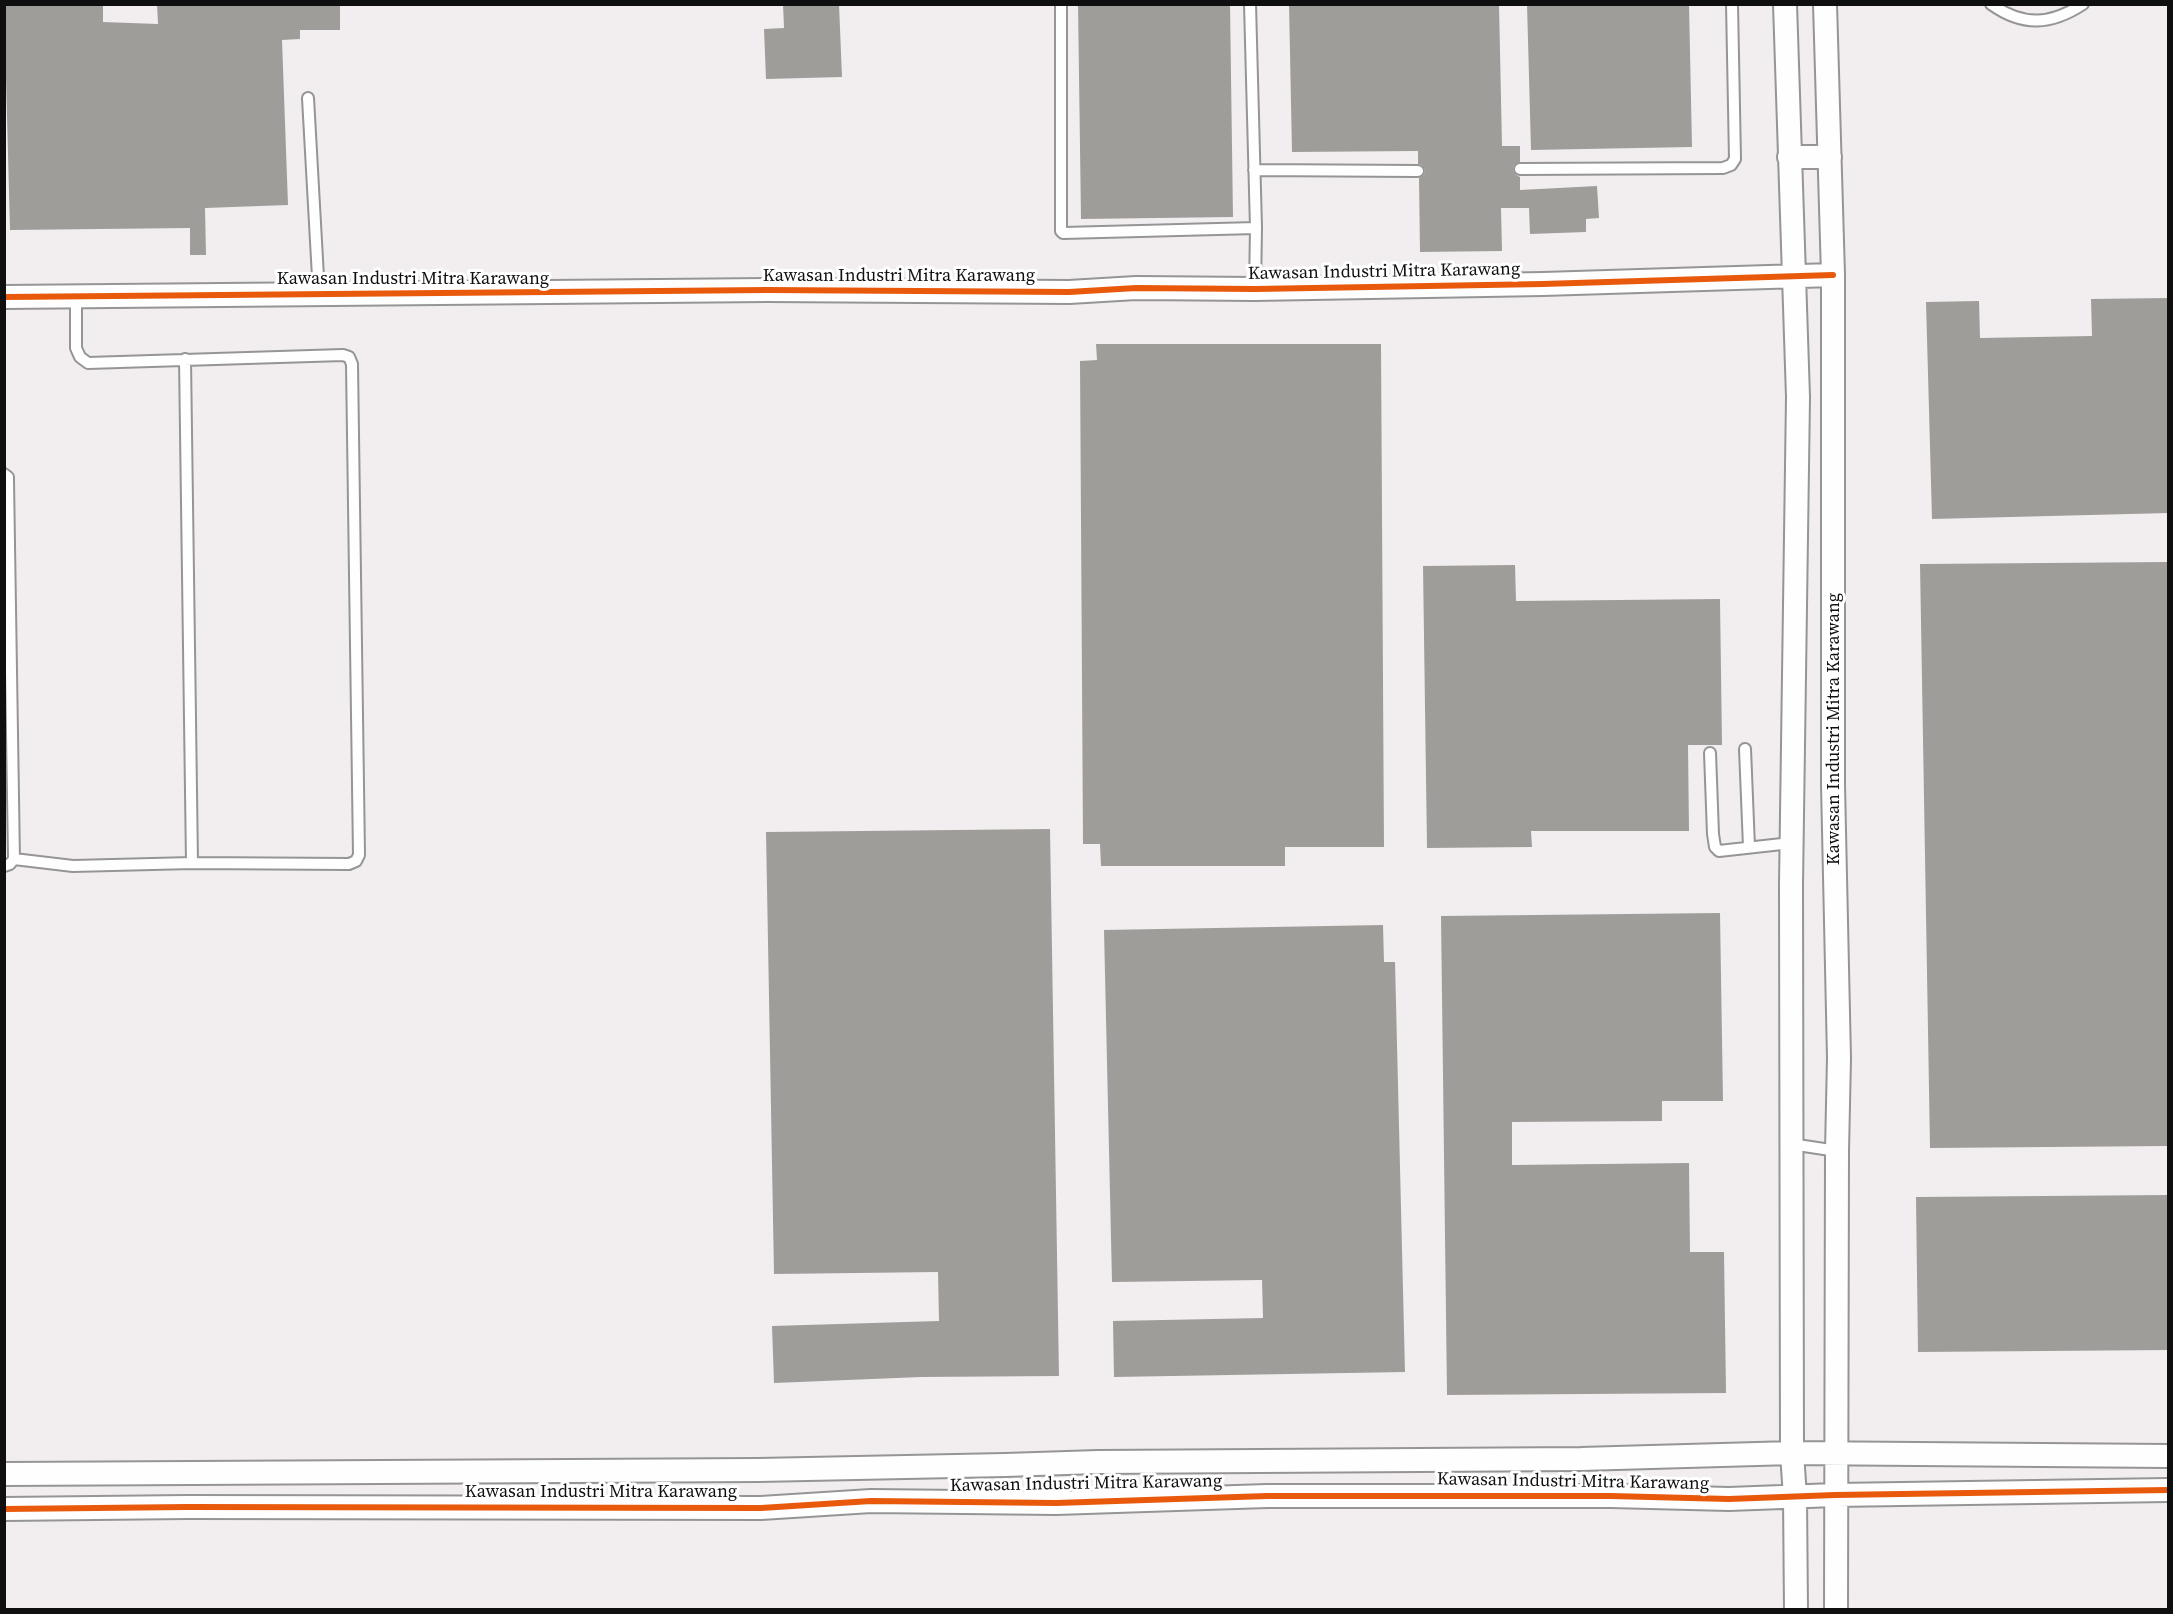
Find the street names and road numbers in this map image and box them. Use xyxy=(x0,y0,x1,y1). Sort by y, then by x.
street label: Kawasan Industri Mitra Karawang xyxy=(1248,259,1520,285)
street label: Kawasan Industri Mitra Karawang xyxy=(763,265,1035,287)
street label: Kawasan Industri Mitra Karawang xyxy=(277,268,549,290)
street label: Kawasan Industri Mitra Karawang xyxy=(1823,593,1845,865)
street label: Kawasan Industri Mitra Karawang xyxy=(1437,1469,1709,1495)
street label: Kawasan Industri Mitra Karawang xyxy=(950,1471,1222,1497)
street label: Kawasan Industri Mitra Karawang xyxy=(465,1481,737,1503)

